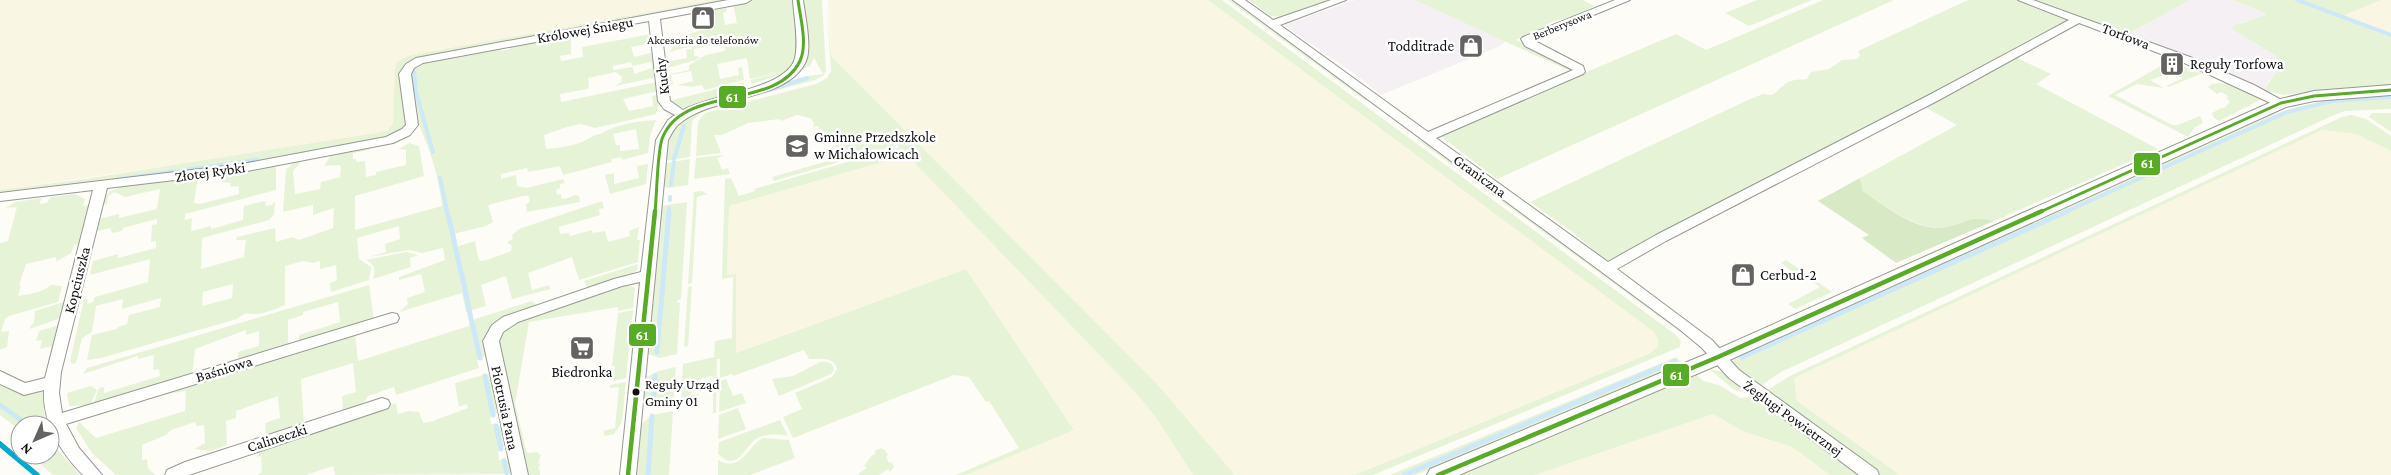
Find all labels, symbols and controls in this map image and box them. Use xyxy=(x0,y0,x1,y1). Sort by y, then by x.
shop icon: Akcesoria do telefonów xyxy=(690,5,716,31)
street label: Berberysowa xyxy=(1531,7,1594,43)
street label: Królowej Śniegu xyxy=(536,14,634,47)
street label: Torfowa xyxy=(2100,20,2152,52)
place label: Akcesoria do telefonów xyxy=(647,33,759,47)
shop icon: Todditrade xyxy=(1458,33,1484,59)
place label: Todditrade xyxy=(1388,38,1454,54)
building icon: Reguły Torfowa xyxy=(2159,51,2185,77)
street label: Kuchy xyxy=(652,56,673,96)
place label: Reguły Torfowa xyxy=(2190,56,2284,73)
line badge: 61 xyxy=(718,85,747,109)
text: 61 xyxy=(726,89,738,105)
place label: Gminne Przedszkole w Michałowicach xyxy=(814,129,936,162)
school or university icon: Gminne Przedszkole w Michałowicach xyxy=(784,133,810,159)
street label: Graniczna xyxy=(1451,152,1509,200)
line badge: 61 xyxy=(2133,152,2161,176)
text: 61 xyxy=(2141,155,2153,171)
street label: Złotej Rybki xyxy=(174,159,246,186)
street label: Kopciuszka xyxy=(61,245,94,315)
shop icon: Cerbud-2 xyxy=(1730,262,1756,288)
place label: Cerbud-2 xyxy=(1760,267,1817,283)
line badge: 61 xyxy=(628,323,657,347)
text: 61 xyxy=(636,327,648,343)
supermarket icon: Biedronka xyxy=(569,335,595,361)
street label: Baśniowa xyxy=(194,353,254,385)
line badge: 61 xyxy=(1662,363,1690,387)
street label: Piotrusia Pana xyxy=(488,364,522,452)
place label: Biedronka xyxy=(551,364,613,380)
text: 61 xyxy=(1670,367,1682,383)
place label: Reguły Urząd Gminy 01 xyxy=(645,376,720,409)
street label: Żeglugi Powietrznej xyxy=(1740,377,1846,460)
marker: Reguły Urząd Gminy 01 xyxy=(631,387,641,397)
north arrow xyxy=(10,415,60,465)
street label: Calineczki xyxy=(245,421,309,455)
text: N xyxy=(16,440,35,458)

